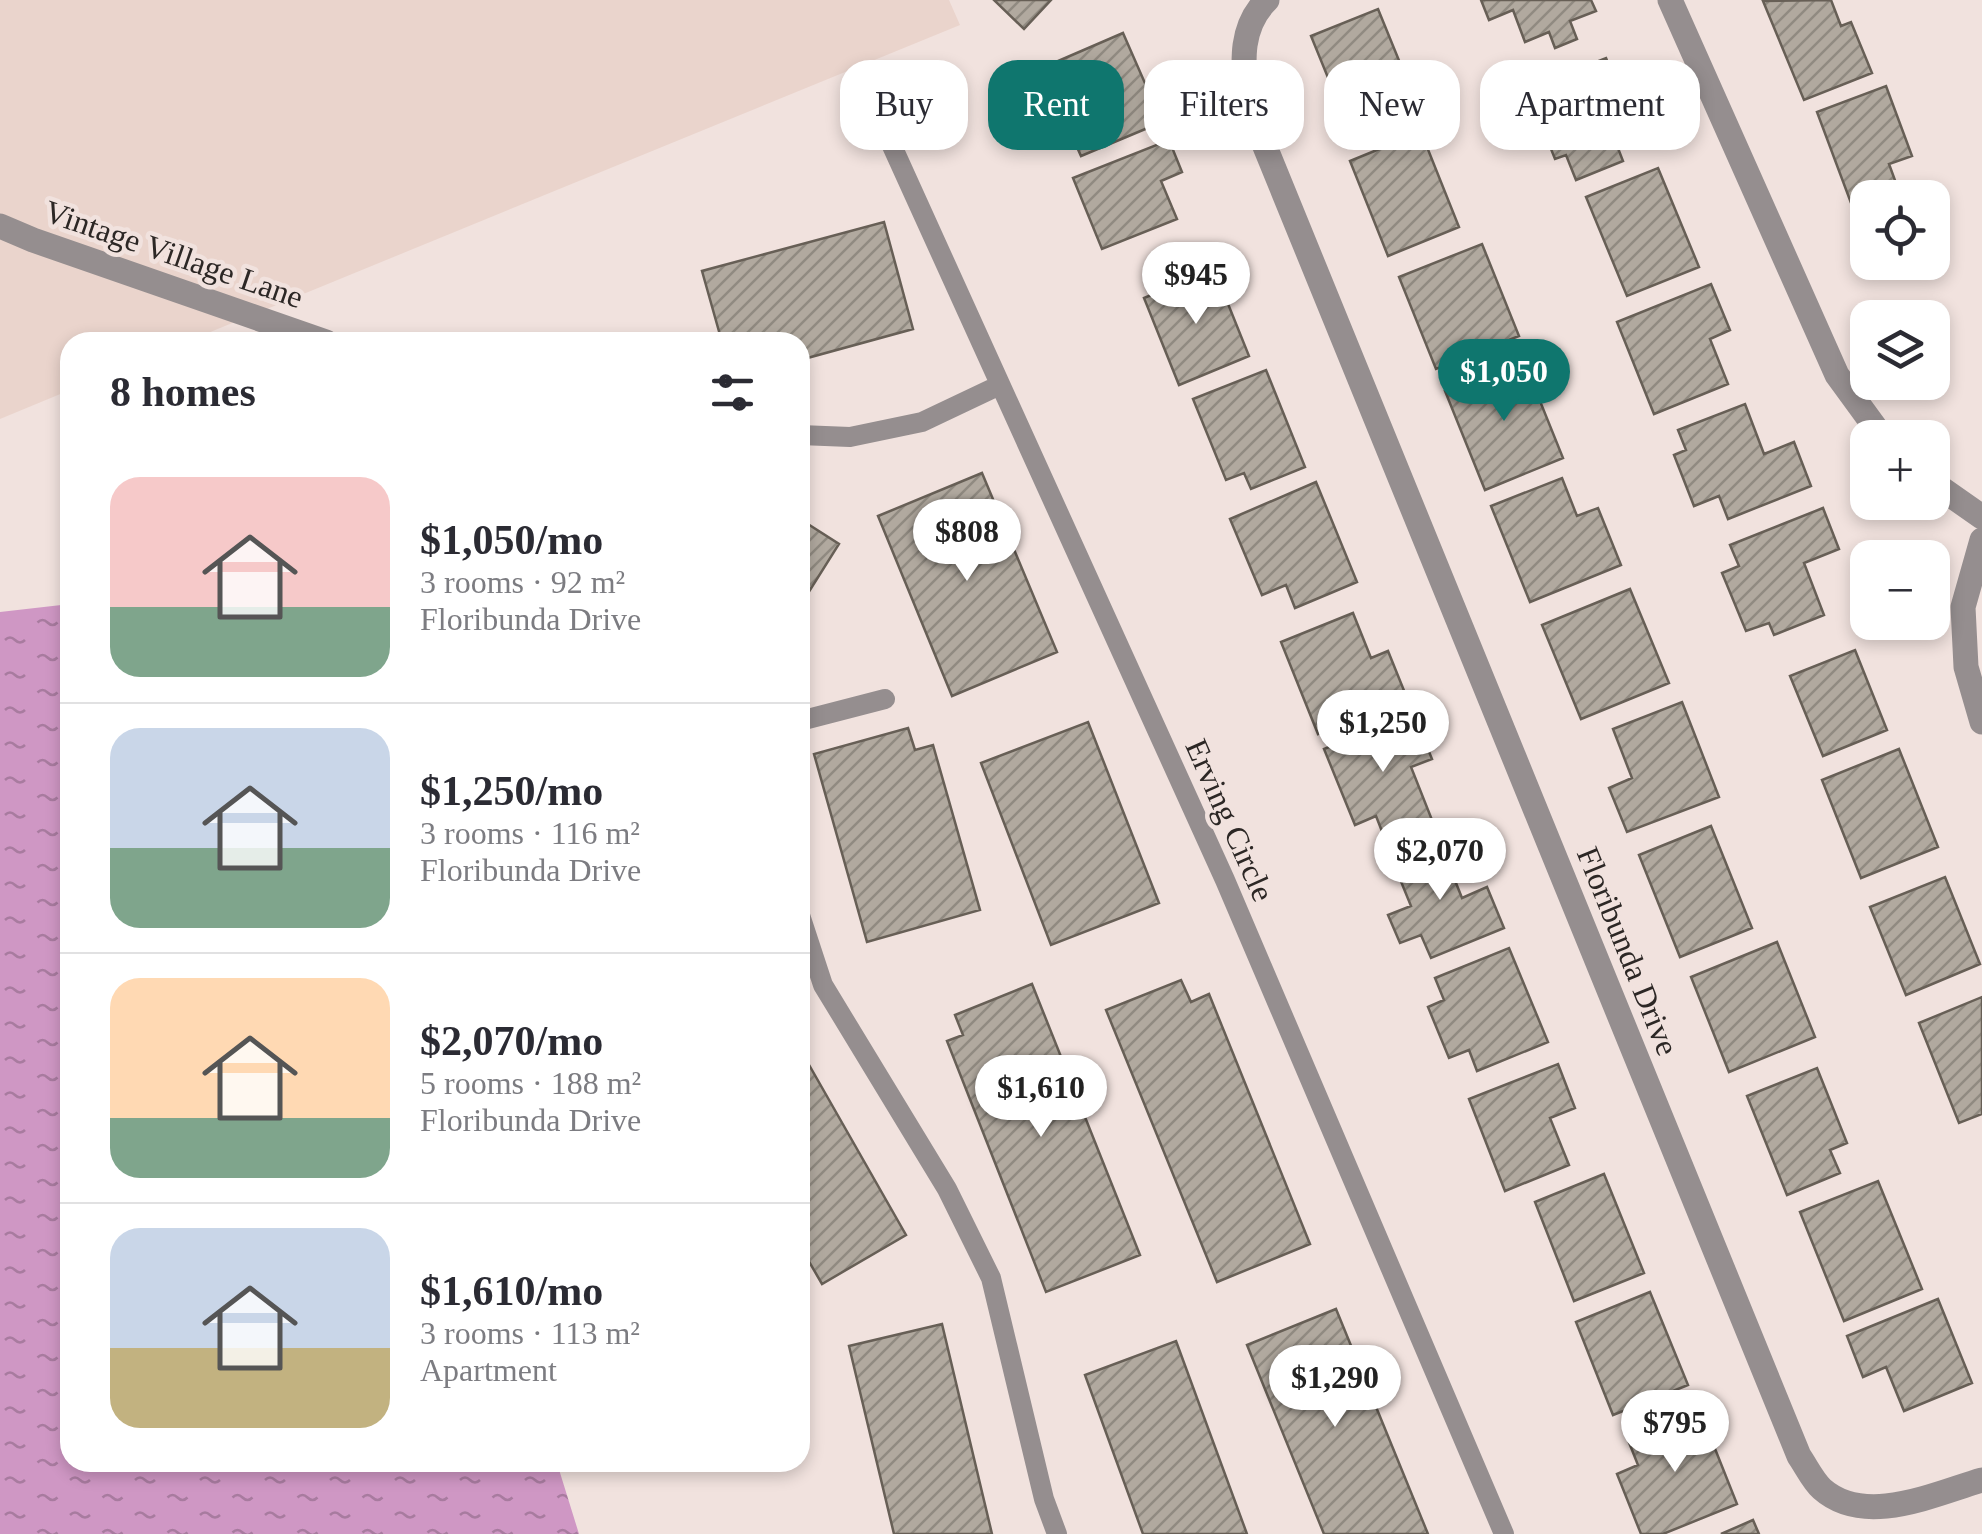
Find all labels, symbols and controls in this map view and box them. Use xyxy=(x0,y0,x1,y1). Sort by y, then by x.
chip: Buy xyxy=(840,60,968,150)
chip: Rent xyxy=(988,60,1124,150)
chip: Filters xyxy=(1144,60,1304,150)
chip: New xyxy=(1324,60,1460,150)
chip: Apartment xyxy=(1480,60,1700,150)
map controls xyxy=(1850,180,1950,640)
button: locate xyxy=(1850,180,1950,280)
street label: Vintage Village Lane xyxy=(40,193,308,315)
pin: $945 xyxy=(1137,242,1255,327)
text: $945 xyxy=(1164,256,1228,292)
button: layers xyxy=(1850,300,1950,400)
pin: $1,050 xyxy=(1423,339,1585,424)
text: $1,050 xyxy=(1460,353,1548,389)
icon: filters xyxy=(705,365,760,420)
text: 8 homes xyxy=(110,369,256,415)
button: + xyxy=(1850,420,1950,520)
pin: $808 xyxy=(908,499,1026,584)
text: $808 xyxy=(935,513,999,549)
icon: home xyxy=(190,517,310,637)
text: $1,050/mo xyxy=(420,517,603,563)
button: − xyxy=(1850,540,1950,640)
text: 3 rooms · 92 m² xyxy=(420,564,625,600)
text: Floribunda Drive xyxy=(420,601,641,637)
pin: $1,250 xyxy=(1302,690,1464,775)
text: $1,250 xyxy=(1339,704,1427,740)
street label: Erving Circle xyxy=(1178,734,1282,906)
icon: home xyxy=(190,768,310,888)
text: $1,250/mo xyxy=(420,768,603,814)
text: 3 rooms · 116 m² xyxy=(420,815,640,851)
pin: $2,070 xyxy=(1359,818,1521,903)
text: $2,070 xyxy=(1396,832,1484,868)
street label: Floribunda Drive xyxy=(1570,842,1686,1060)
text: Floribunda Drive xyxy=(420,852,641,888)
icon: home xyxy=(190,1018,310,1138)
text: $2,070/mo xyxy=(420,1018,603,1064)
pin: $1,610 xyxy=(960,1055,1122,1140)
text: 5 rooms · 188 m² xyxy=(420,1065,641,1101)
text: $1,610 xyxy=(997,1069,1085,1105)
text: Floribunda Drive xyxy=(420,1102,641,1138)
icon: home xyxy=(190,1268,310,1388)
text: $1,610/mo xyxy=(420,1268,603,1314)
text: 3 rooms · 113 m² xyxy=(420,1315,640,1351)
pin: $1,290 xyxy=(1254,1345,1416,1430)
text: Apartment xyxy=(420,1352,557,1388)
text: $1,290 xyxy=(1291,1359,1379,1395)
pin: $795 xyxy=(1616,1390,1734,1475)
text: $795 xyxy=(1643,1404,1707,1440)

